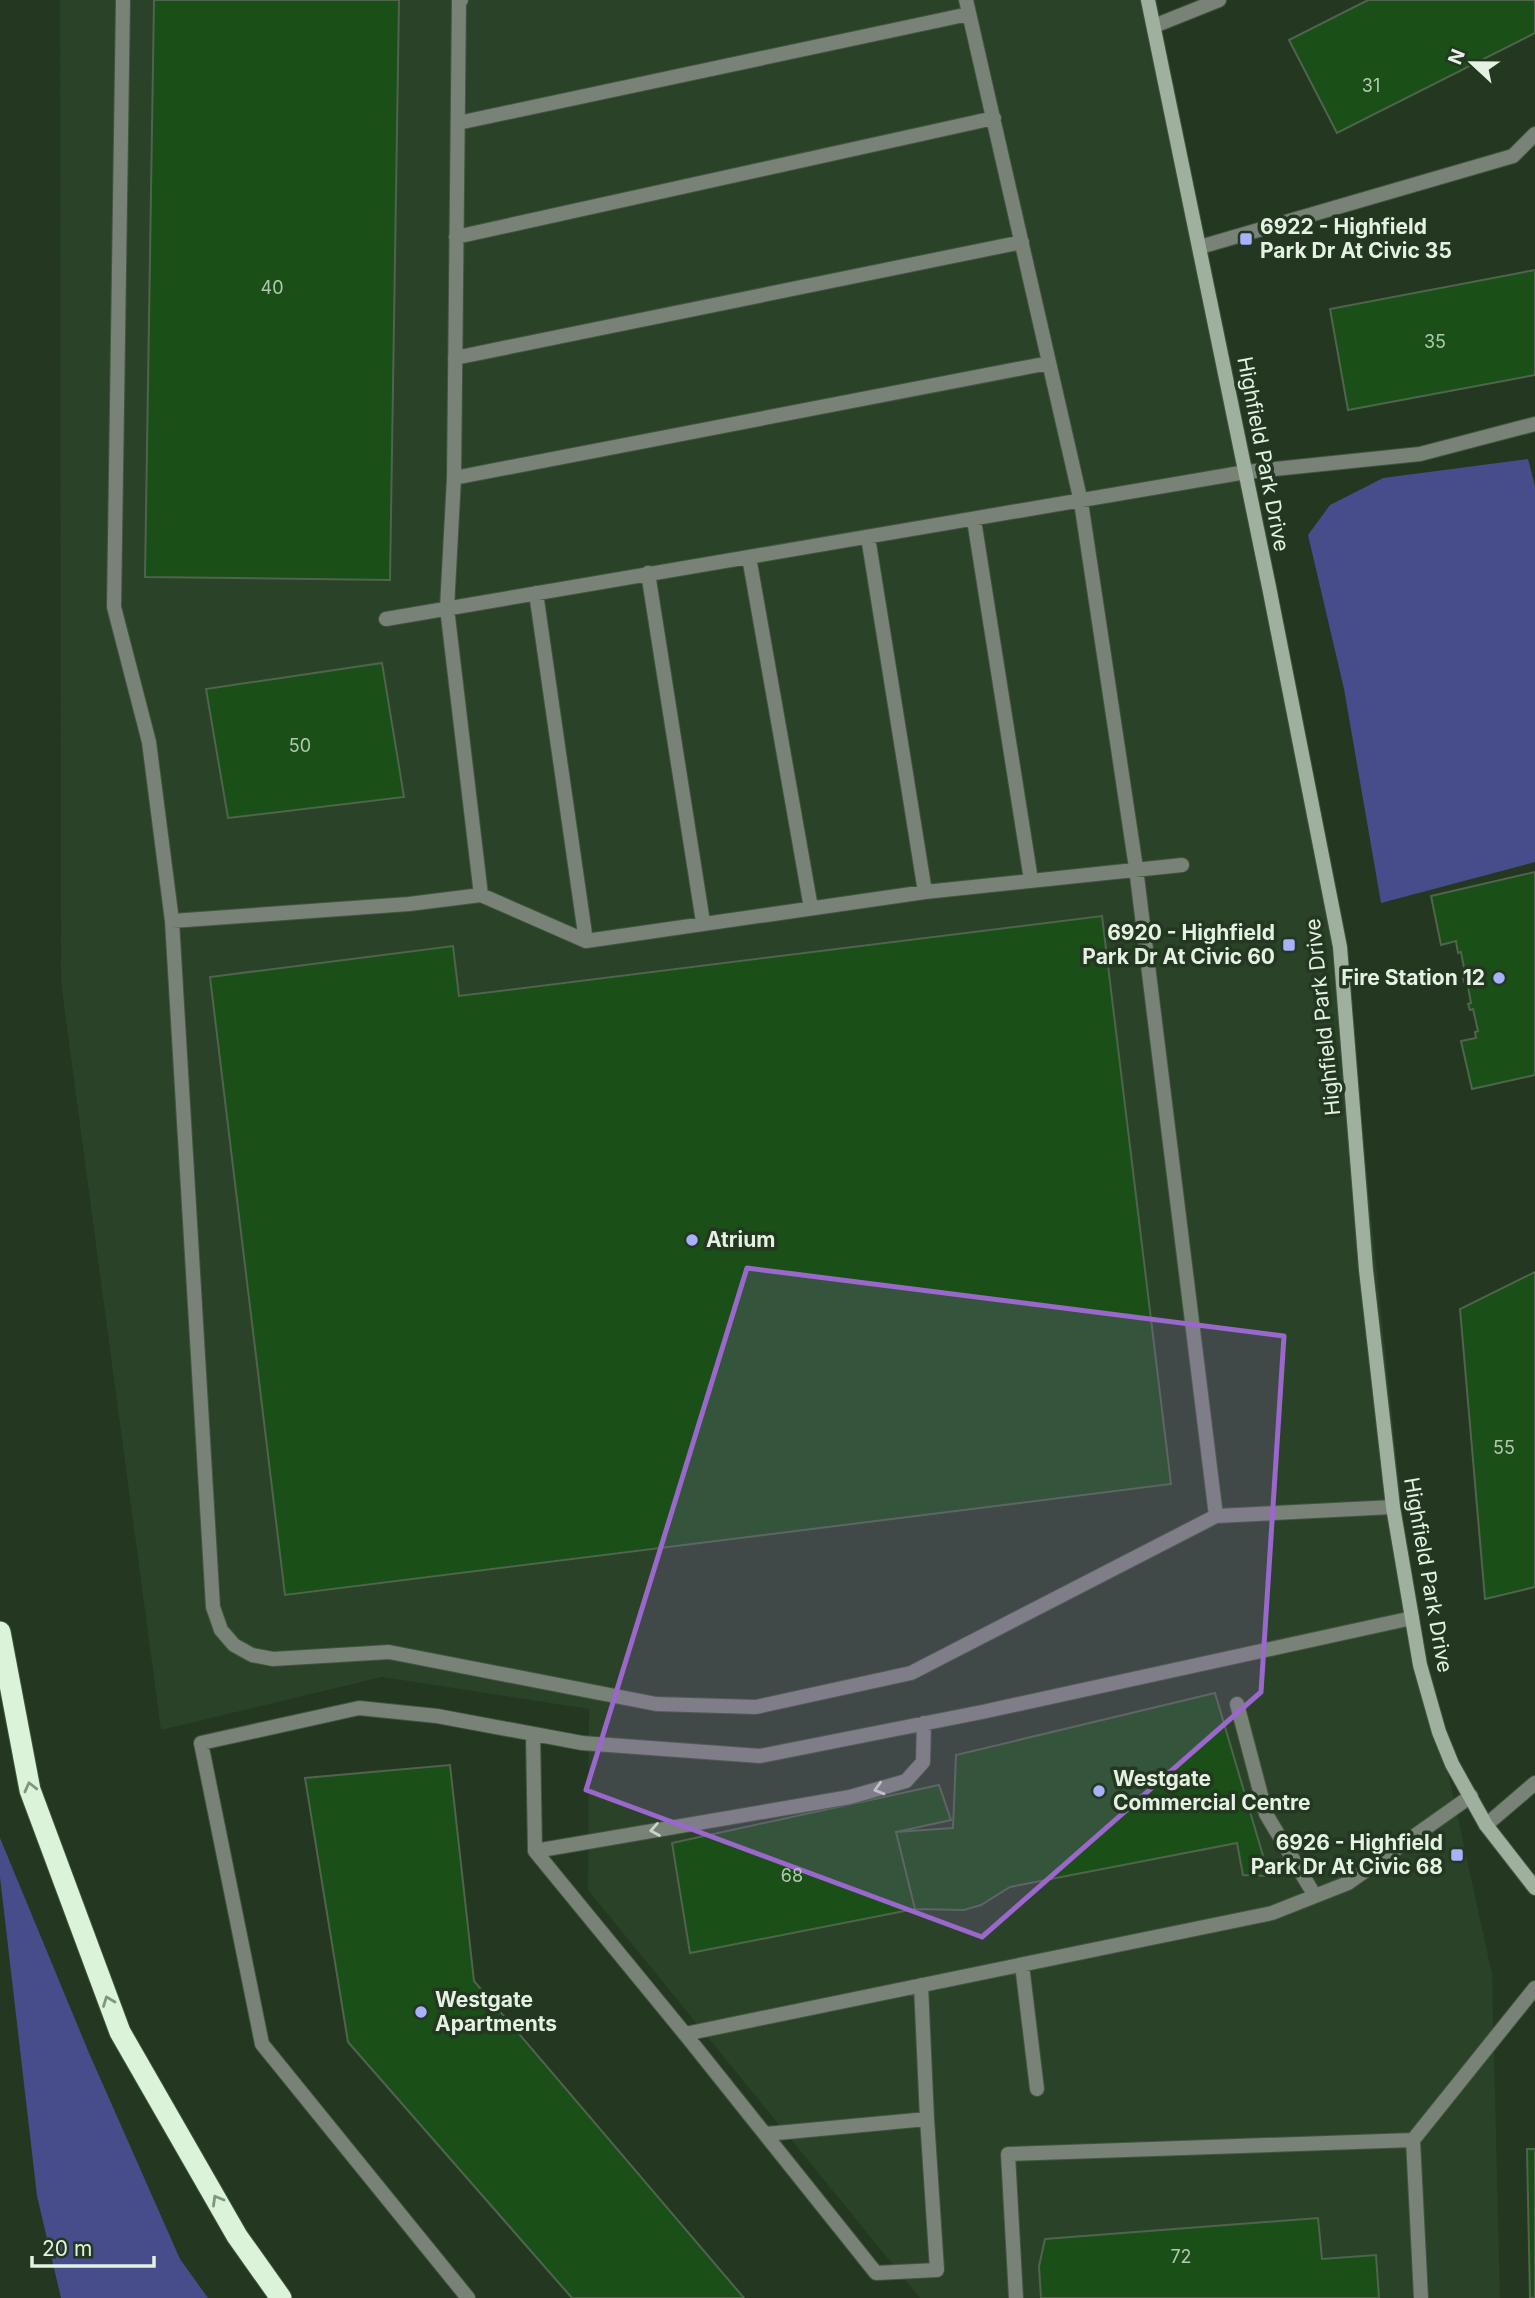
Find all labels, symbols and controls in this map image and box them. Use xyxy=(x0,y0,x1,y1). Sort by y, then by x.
north arrow xyxy=(1437,28,1507,98)
text: N xyxy=(1443,46,1470,68)
house number: 31 xyxy=(1362,75,1380,96)
place label: 6922 - Highfield Park Dr At Civic 35 xyxy=(1260,214,1452,263)
marker: 6922 - Highfield Park Dr At Civic 35 xyxy=(1238,231,1254,247)
house number: 40 xyxy=(261,277,283,298)
house number: 35 xyxy=(1424,331,1446,352)
street label: Highfield Park Drive xyxy=(1232,354,1295,553)
house number: 50 xyxy=(289,735,311,756)
street label: Highfield Park Drive xyxy=(1300,917,1345,1117)
place label: 6920 - Highfield Park Dr At Civic 60 xyxy=(1082,920,1275,969)
marker: 6920 - Highfield Park Dr At Civic 60 xyxy=(1281,937,1297,953)
place label: Fire Station 12 xyxy=(1341,965,1485,990)
marker: Fire Station 12 xyxy=(1491,970,1507,986)
place label: Atrium xyxy=(706,1227,775,1252)
marker: Atrium xyxy=(684,1232,700,1248)
house number: 55 xyxy=(1493,1437,1515,1458)
street label: Highfield Park Drive xyxy=(1399,1475,1458,1675)
place label: Westgate Commercial Centre xyxy=(1113,1766,1311,1815)
one-way arrow xyxy=(24,1781,38,1793)
one-way arrow xyxy=(873,1781,885,1795)
marker: Westgate Commercial Centre xyxy=(1091,1783,1107,1799)
one-way arrow xyxy=(649,1822,661,1837)
place label: 6926 - Highfield Park Dr At Civic 68 xyxy=(1251,1830,1443,1879)
marker: 6926 - Highfield Park Dr At Civic 68 xyxy=(1449,1847,1465,1863)
house number: 68 xyxy=(781,1865,803,1886)
place label: Westgate Apartments xyxy=(435,1987,557,2036)
one-way arrow xyxy=(103,1995,117,2007)
marker: Westgate Apartments xyxy=(413,2004,429,2020)
one-way arrow xyxy=(212,2195,225,2208)
scale bar xyxy=(32,2224,154,2268)
text: 20 m xyxy=(42,2236,92,2261)
house number: 72 xyxy=(1170,2246,1192,2267)

